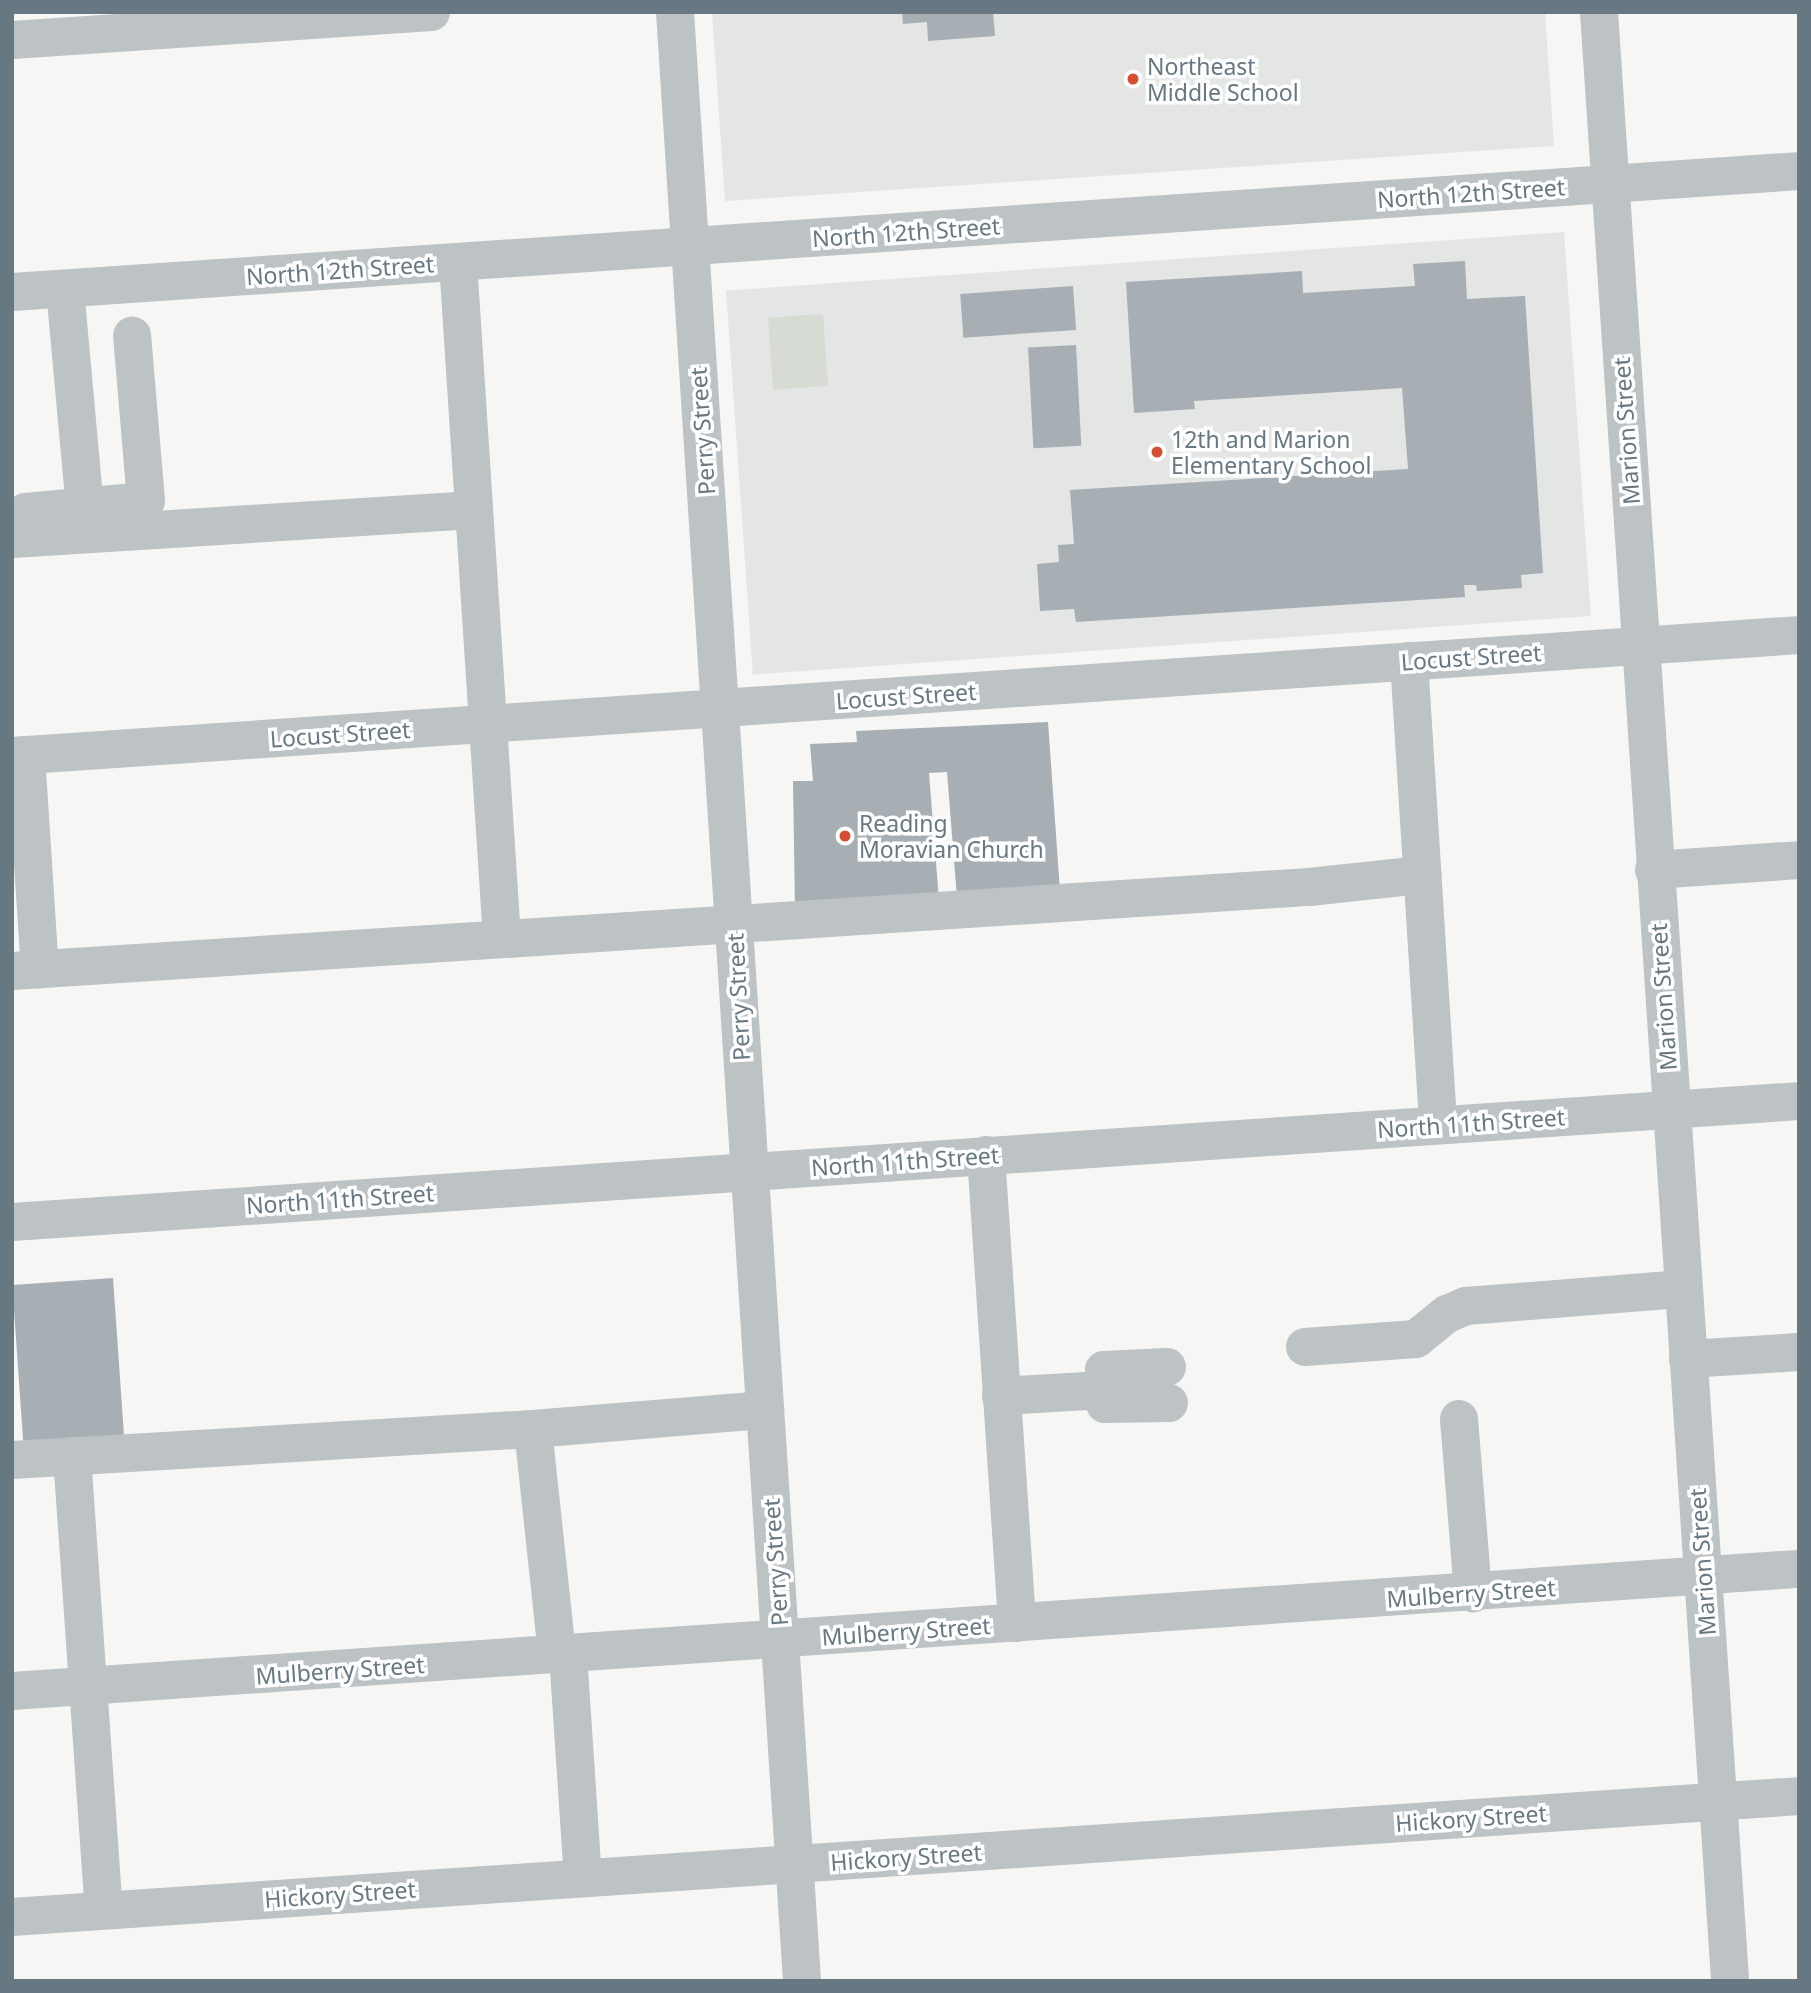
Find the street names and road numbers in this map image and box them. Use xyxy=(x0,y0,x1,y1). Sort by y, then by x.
street label: North 12th Street xyxy=(1376,173,1566,213)
street label: North 12th Street xyxy=(811,212,1001,252)
street label: North 12th Street xyxy=(245,250,435,290)
street label: Marion Street xyxy=(1607,356,1645,506)
street label: Perry Street xyxy=(684,366,720,496)
street label: Locust Street xyxy=(1400,638,1542,676)
street label: Locust Street xyxy=(835,677,977,715)
street label: Locust Street xyxy=(269,715,411,753)
street label: Marion Street xyxy=(1644,922,1682,1072)
street label: Perry Street xyxy=(721,932,755,1062)
street label: North 11th Street xyxy=(1376,1103,1566,1143)
street label: North 11th Street xyxy=(810,1141,1000,1181)
street label: North 11th Street xyxy=(245,1179,435,1219)
street label: Marion Street xyxy=(1683,1487,1721,1637)
street label: Perry Street xyxy=(757,1497,793,1627)
street label: Mulberry Street xyxy=(1386,1573,1556,1613)
street label: Mulberry Street xyxy=(821,1611,991,1651)
street label: Mulberry Street xyxy=(255,1650,425,1690)
street label: Hickory Street xyxy=(1394,1799,1548,1837)
street label: Hickory Street xyxy=(829,1838,983,1876)
street label: Hickory Street xyxy=(263,1875,417,1913)

